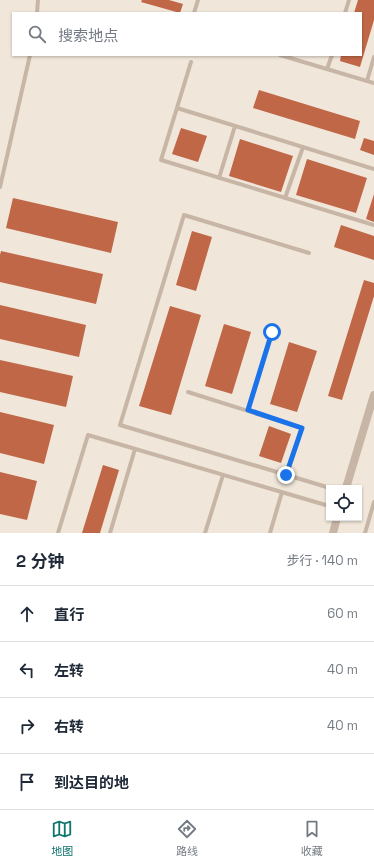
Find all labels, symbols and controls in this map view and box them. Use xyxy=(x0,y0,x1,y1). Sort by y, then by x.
search box xyxy=(12,12,362,56)
icon: search xyxy=(26,23,48,45)
text: 搜索地点 xyxy=(58,26,118,45)
route start xyxy=(263,323,281,341)
route end xyxy=(277,466,295,484)
map controls xyxy=(326,485,362,521)
button: locate xyxy=(326,485,362,521)
text: 2 分钟 xyxy=(16,550,64,572)
text: 步行 · 140 m xyxy=(286,552,358,569)
icon: ahead xyxy=(16,603,38,625)
text: 直行 xyxy=(54,605,84,624)
text: 60 m xyxy=(327,605,358,622)
icon: left xyxy=(16,659,38,681)
text: 左转 xyxy=(54,661,84,680)
text: 40 m xyxy=(327,661,358,678)
icon: right xyxy=(16,715,38,737)
text: 右转 xyxy=(54,717,84,736)
text: 40 m xyxy=(327,717,358,734)
icon: arrive xyxy=(16,771,38,793)
text: 到达目的地 xyxy=(54,773,129,792)
tab: 地图 xyxy=(51,818,73,858)
tab: 路线 xyxy=(176,818,198,858)
tab: 收藏 xyxy=(301,818,323,858)

